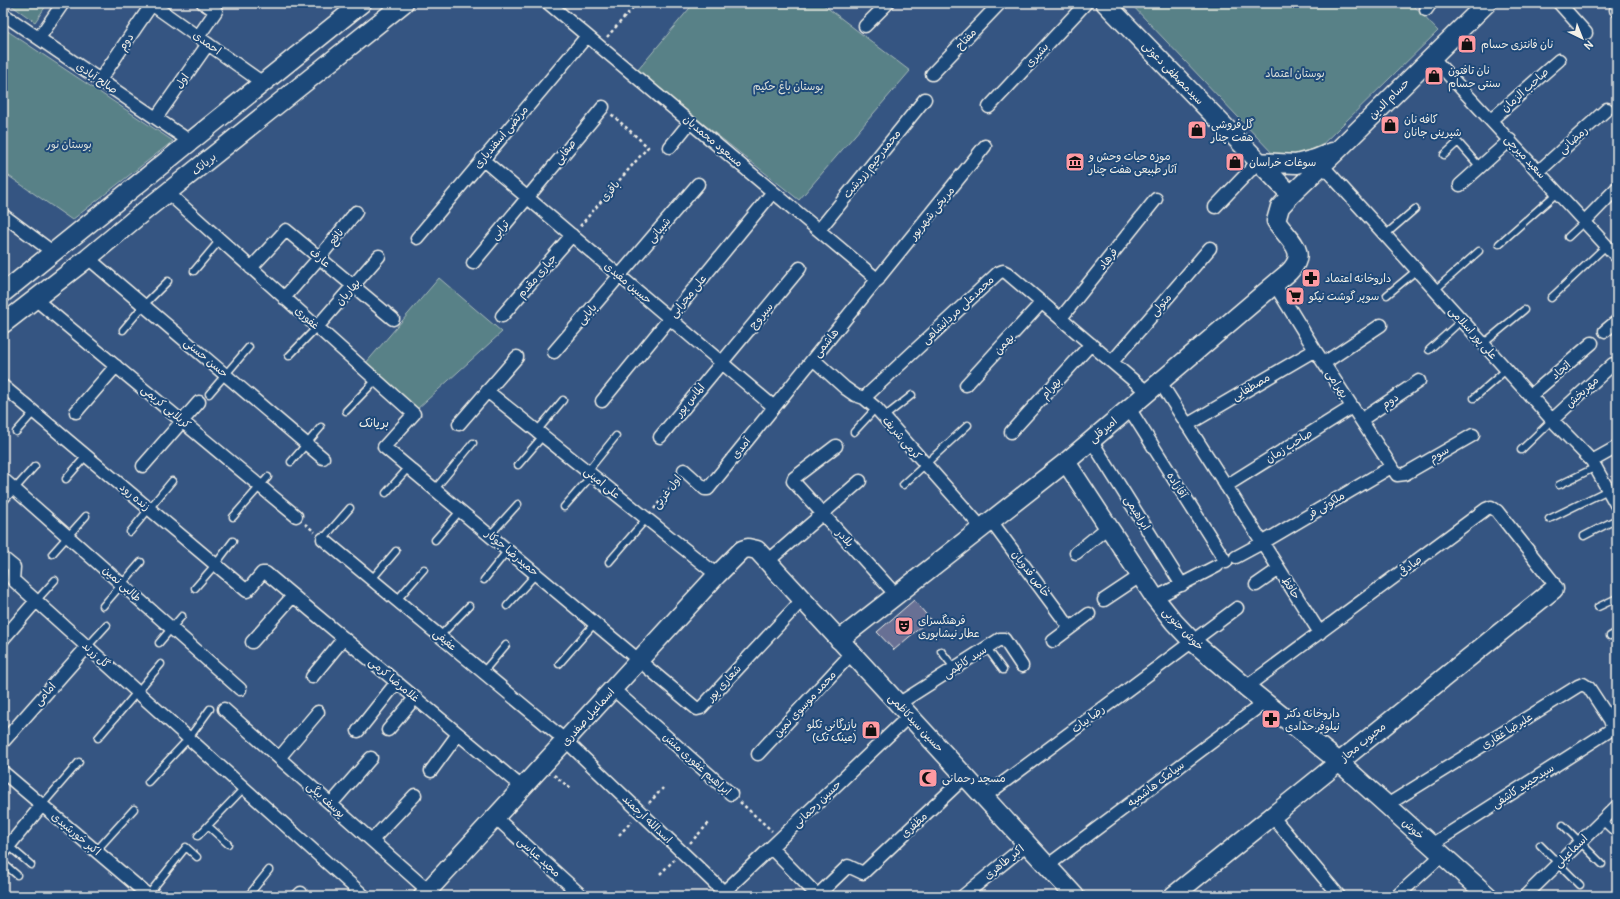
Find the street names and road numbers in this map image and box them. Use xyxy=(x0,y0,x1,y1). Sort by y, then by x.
street label: مفتاح xyxy=(953,26,980,53)
street label: احمدی xyxy=(190,29,224,57)
street label: دوم xyxy=(116,31,138,54)
street label: سیدمصطفی دعوتی xyxy=(1139,39,1206,108)
street label: بشیری xyxy=(1023,40,1052,71)
street label: صالح آبادی xyxy=(73,59,120,97)
street label: صاحب الزمان xyxy=(1499,65,1552,115)
street label: اول xyxy=(172,71,192,91)
street label: حسام الدین xyxy=(1366,76,1413,123)
street label: مرتضی اسفندیاری xyxy=(471,103,532,171)
street label: مسعود محمدیان xyxy=(680,112,746,171)
street label: رمضانی xyxy=(1556,124,1591,157)
street label: محمدرحیم زردشت xyxy=(840,127,905,202)
street label: سعید میرچی xyxy=(1501,133,1548,182)
street label: صفایی xyxy=(551,137,580,168)
street label: بریانک xyxy=(189,150,219,178)
street label: باقری xyxy=(597,178,623,205)
street label: مریخی شهریور xyxy=(906,184,958,243)
street label: شیبانی xyxy=(645,215,674,246)
street label: ترابی xyxy=(488,217,513,243)
street label: نافع xyxy=(326,226,348,249)
street label: عارف xyxy=(307,246,333,270)
street label: فرهاد xyxy=(1095,246,1121,272)
street label: جباری مقدم xyxy=(515,252,561,302)
street label: حسین مفیدی xyxy=(602,259,654,307)
street label: علی محرابی xyxy=(667,272,710,321)
street label: محمدعلی مردانشاهی xyxy=(919,273,997,347)
street label: بهاریان xyxy=(333,276,364,309)
street label: متولی xyxy=(1148,291,1175,319)
street label: سیروج xyxy=(746,300,776,332)
street label: بابایی xyxy=(574,301,600,328)
street label: غفوری xyxy=(291,304,322,333)
street label: علی پور اسلامی xyxy=(1445,304,1500,363)
street label: هاشمی xyxy=(811,326,842,361)
street label: بهمن xyxy=(991,331,1018,358)
street label: حسن حسنی xyxy=(181,336,231,381)
street label: اتحاد xyxy=(1549,358,1573,382)
street label: بهرامی xyxy=(1322,368,1351,401)
street label: مصطفایی xyxy=(1230,371,1273,404)
street label: مهربخش xyxy=(1563,374,1602,411)
street label: بهرام xyxy=(1038,375,1065,403)
street label: الماس پور xyxy=(672,381,708,420)
street label: کربلایی کریمی xyxy=(138,383,194,432)
street label: دوم xyxy=(1379,391,1402,413)
street label: کرمی شریف xyxy=(879,414,924,463)
street label: امیرقلی xyxy=(1086,415,1120,446)
street label: صاحب زمان xyxy=(1263,426,1315,466)
street label: آمدی xyxy=(729,434,754,461)
street label: سوم xyxy=(1427,443,1452,467)
street label: علی امینی xyxy=(581,464,623,502)
street label: آقازاده xyxy=(1164,470,1191,501)
street label: اول غربی xyxy=(650,473,685,512)
street label: زنده رود xyxy=(117,481,153,513)
street label: ملکوتی فر xyxy=(1304,489,1348,523)
street label: ابراهیمی xyxy=(1121,493,1153,533)
street label: حمیدرضا جوکار xyxy=(482,526,541,580)
street label: بلادر xyxy=(832,526,856,550)
street label: خاص فدویان xyxy=(1009,548,1053,600)
street label: صادقی xyxy=(1395,552,1424,579)
street label: طالبی نمین xyxy=(99,563,144,605)
street label: حافظ xyxy=(1279,574,1303,602)
street label: خوش جنوبی xyxy=(1159,605,1206,654)
street label: عفیفی xyxy=(430,627,459,654)
street label: گل زرند xyxy=(79,639,113,671)
street label: سید کاظمی xyxy=(941,643,990,682)
street label: غلامرضا کرمی xyxy=(365,655,422,706)
street label: شعاری پور xyxy=(703,662,745,705)
street label: محمد موسوی نمین xyxy=(771,668,840,740)
street label: امامی xyxy=(31,680,59,709)
street label: اسماعیل صفدری xyxy=(559,685,617,749)
street label: حسین سیدکاظمی xyxy=(885,691,946,756)
street label: رضا بیات xyxy=(1069,702,1108,736)
street label: علیرضا غفاری xyxy=(1479,710,1535,752)
street label: محبوب مجاز xyxy=(1337,720,1389,766)
street label: ابراهیم غفوری منش xyxy=(659,730,734,800)
street label: سیامک هاشمیه xyxy=(1125,758,1187,810)
street label: سیدحمید کاشفی xyxy=(1490,761,1557,812)
street label: حسین رحمانی xyxy=(790,778,845,831)
street label: یوسف بیگی xyxy=(303,779,348,821)
street label: اسدالله ارجمند xyxy=(619,792,675,846)
street label: اکبر خورشیدی xyxy=(48,810,103,859)
street label: مظفری xyxy=(898,810,930,840)
street label: خوش xyxy=(1399,816,1427,843)
street label: اسماعیلی xyxy=(1552,832,1591,871)
street label: مجید عباسی xyxy=(514,834,563,880)
street label: اکبر طاهری xyxy=(981,842,1027,883)

